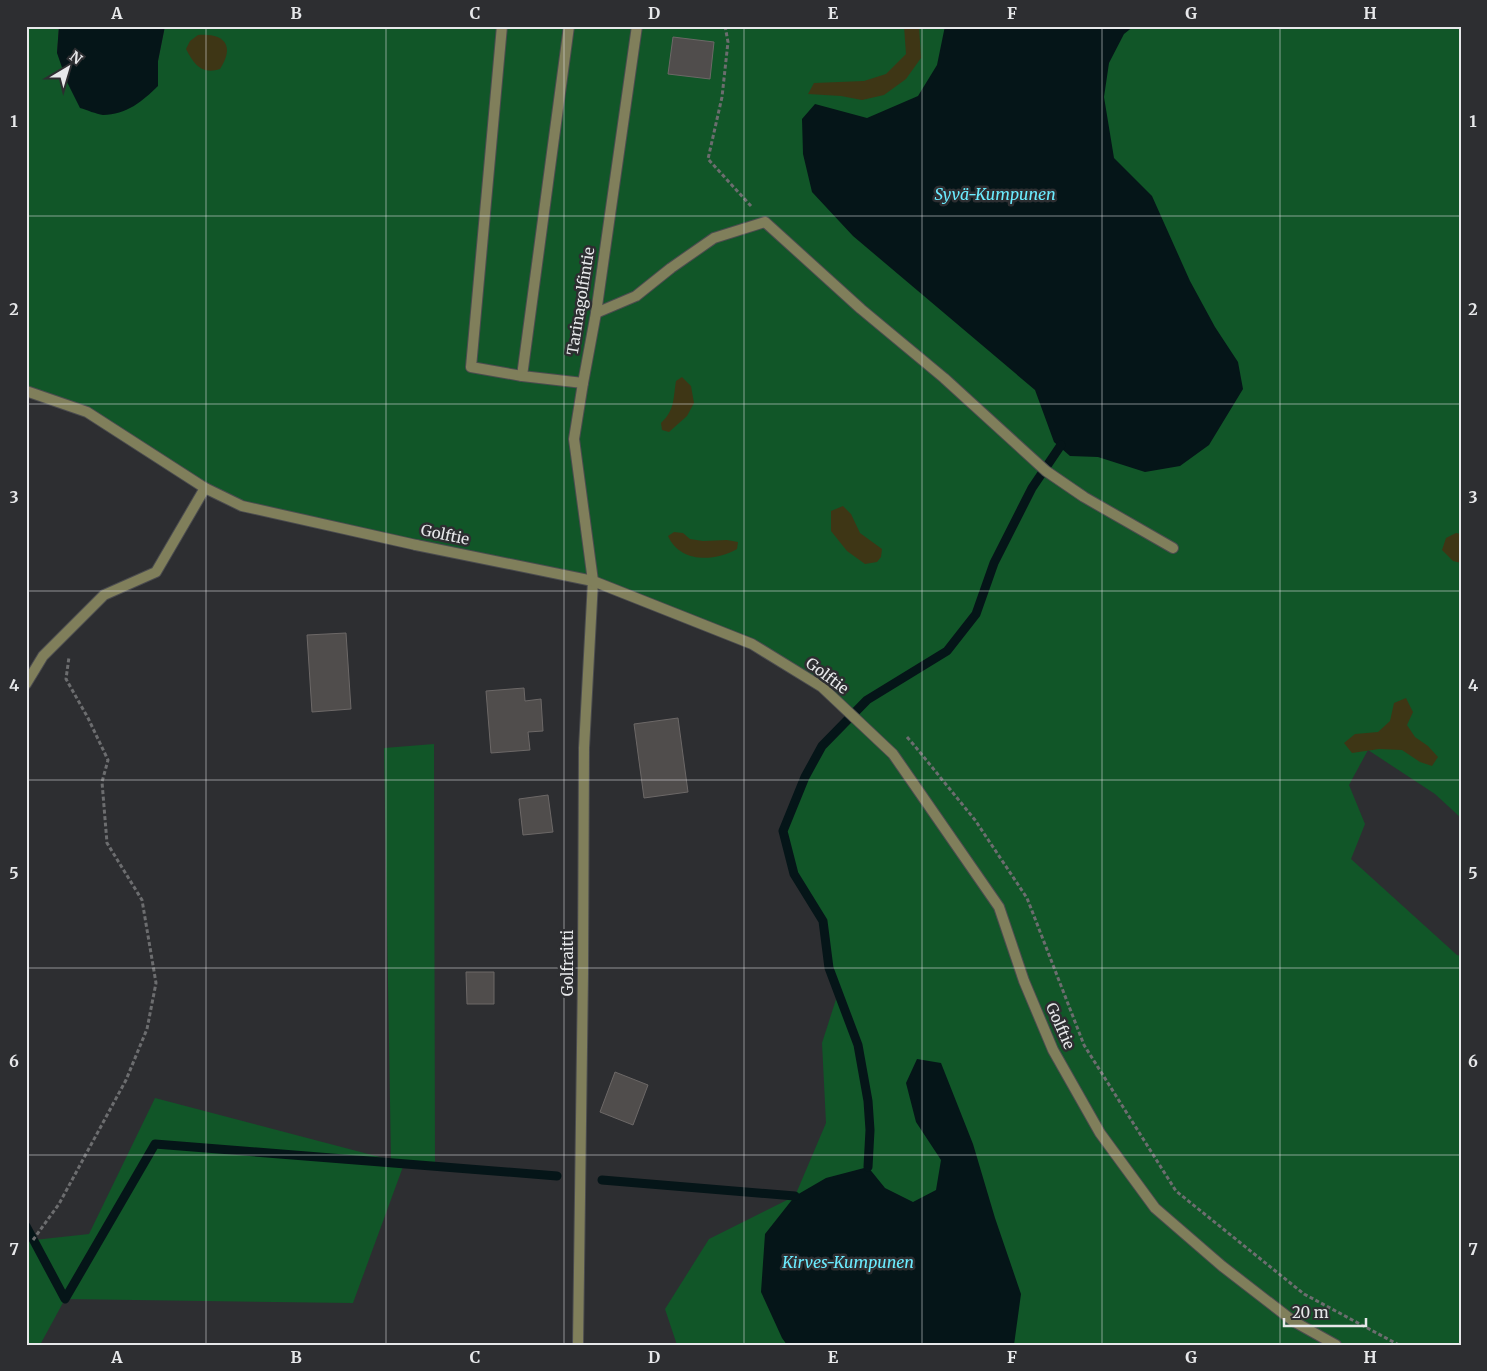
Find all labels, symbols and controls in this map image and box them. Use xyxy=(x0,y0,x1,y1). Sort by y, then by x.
text: A xyxy=(110,3,123,23)
text: B xyxy=(290,3,302,23)
text: C xyxy=(470,3,480,23)
text: D xyxy=(648,3,660,23)
text: E xyxy=(828,3,839,23)
text: F xyxy=(1007,3,1017,23)
text: G xyxy=(1185,3,1197,23)
text: H xyxy=(1363,3,1377,23)
north arrow xyxy=(42,42,92,92)
text: N xyxy=(66,47,86,68)
text: 1 xyxy=(10,111,18,131)
text: 1 xyxy=(1469,111,1477,131)
water label: Syvä-Kumpunen xyxy=(934,184,1056,204)
street label: Tarinagolfintie xyxy=(563,245,598,356)
text: 2 xyxy=(9,299,19,319)
text: 2 xyxy=(1468,299,1478,319)
text: 3 xyxy=(9,487,19,507)
text: 3 xyxy=(1468,487,1478,507)
street label: Golftie xyxy=(419,520,471,549)
street label: Golftie xyxy=(802,653,853,698)
text: 4 xyxy=(9,675,19,695)
text: 4 xyxy=(1468,675,1478,695)
text: 5 xyxy=(9,863,19,883)
text: 5 xyxy=(1468,863,1478,883)
street label: Golfraitti xyxy=(558,930,577,996)
street label: Golftie xyxy=(1042,1000,1079,1052)
text: 6 xyxy=(9,1051,19,1071)
text: 6 xyxy=(1468,1051,1478,1071)
text: 7 xyxy=(9,1239,19,1259)
text: 7 xyxy=(1468,1239,1478,1259)
water label: Kirves-Kumpunen xyxy=(781,1252,914,1272)
scale bar xyxy=(1284,1296,1367,1328)
text: 20 m xyxy=(1292,1303,1329,1322)
text: A xyxy=(110,1347,123,1367)
text: B xyxy=(290,1347,302,1367)
text: C xyxy=(470,1347,480,1367)
text: D xyxy=(648,1347,660,1367)
text: E xyxy=(828,1347,839,1367)
text: F xyxy=(1007,1347,1017,1367)
text: G xyxy=(1185,1347,1197,1367)
text: H xyxy=(1363,1347,1377,1367)

